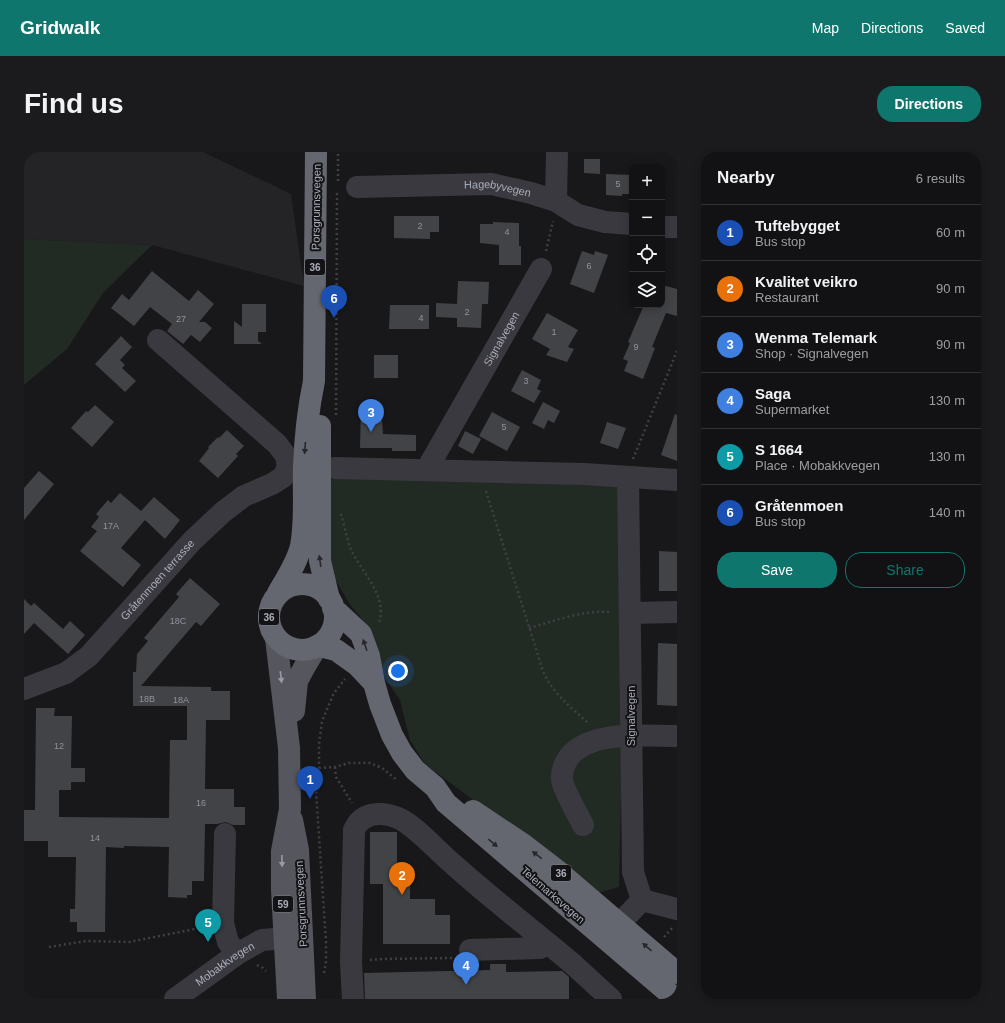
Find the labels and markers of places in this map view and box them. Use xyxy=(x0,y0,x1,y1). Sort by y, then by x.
pin: 6 xyxy=(321,285,347,318)
pin: 3 xyxy=(358,399,384,432)
pin: 1 xyxy=(297,766,323,799)
pin: 2 xyxy=(389,862,415,895)
pin: 5 xyxy=(195,909,221,942)
pin: 4 xyxy=(453,952,479,985)

